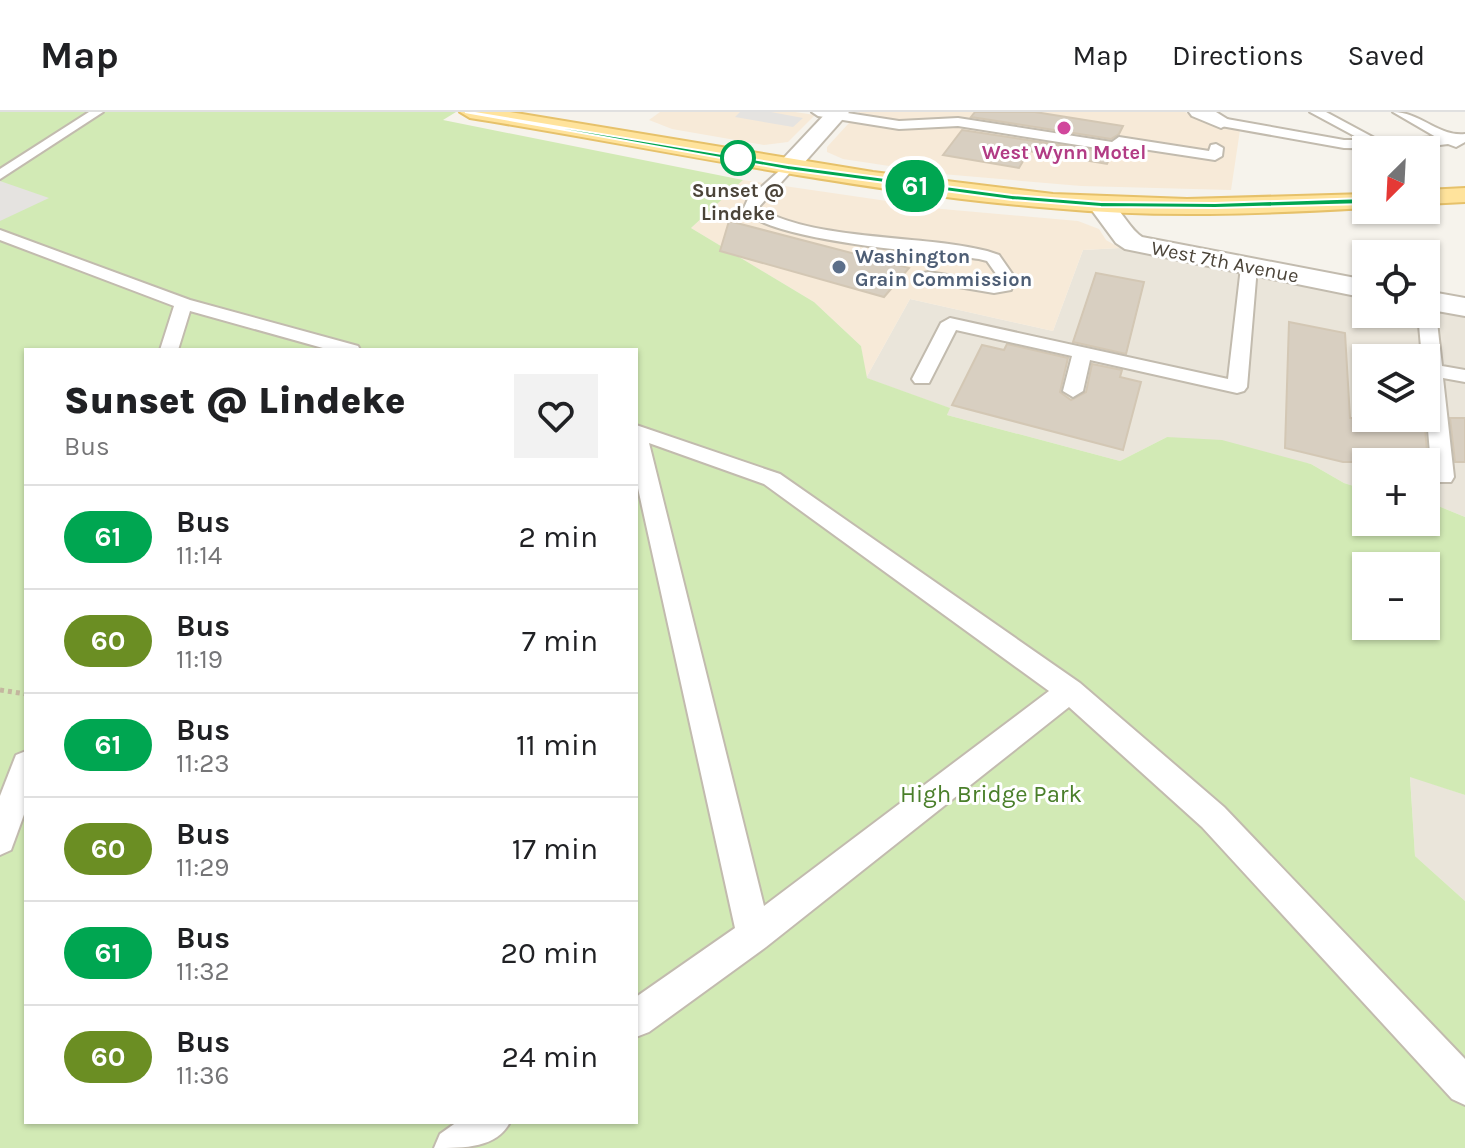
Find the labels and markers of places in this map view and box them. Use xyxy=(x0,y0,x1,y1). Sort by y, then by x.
marker: West Wynn Motel xyxy=(1055,119,1073,137)
marker: Sunset @ Lindeke xyxy=(721,141,755,175)
place label: West Wynn Motel xyxy=(982,141,1146,164)
place label: Sunset @ Lindeke xyxy=(692,179,784,225)
place label: Washington Grain Commission xyxy=(855,245,1032,291)
marker: Washington Grain Commission xyxy=(830,258,848,276)

